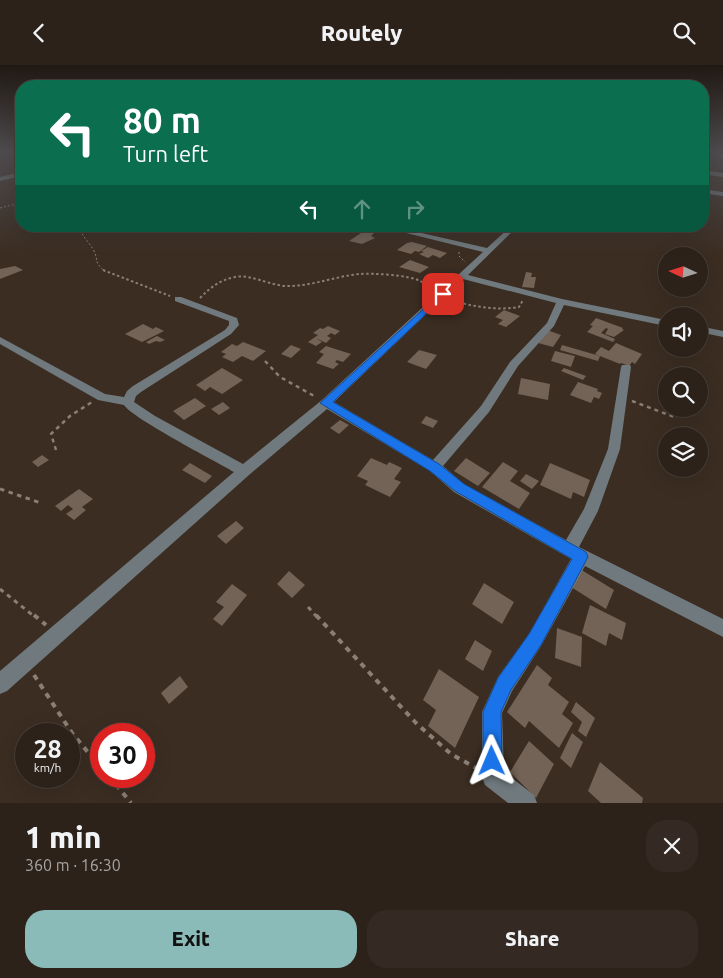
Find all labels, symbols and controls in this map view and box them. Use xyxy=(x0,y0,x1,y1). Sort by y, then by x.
icon: back xyxy=(25,19,53,47)
icon: search xyxy=(670,19,698,47)
text: Routely xyxy=(321,20,402,45)
icon: left xyxy=(40,100,105,165)
text: 80 m xyxy=(123,100,201,140)
text: Turn left xyxy=(123,141,208,166)
icon: left xyxy=(295,195,323,223)
icon: ahead xyxy=(348,195,376,223)
icon: right xyxy=(401,195,429,223)
north arrow xyxy=(658,247,708,297)
map controls xyxy=(658,247,708,477)
pin xyxy=(422,273,464,315)
icon: arrive xyxy=(429,280,457,308)
button: sound xyxy=(658,307,708,357)
button: search xyxy=(658,367,708,417)
button: layers xyxy=(658,427,708,477)
speed limit sign: 30 xyxy=(90,723,155,788)
position arrow xyxy=(465,734,517,786)
text: 28 xyxy=(33,735,62,763)
text: km/h xyxy=(34,761,61,774)
text: 1 min xyxy=(25,820,101,854)
button: close xyxy=(646,820,698,872)
text: 360 m · 16:30 xyxy=(25,856,121,874)
button: Exit xyxy=(25,910,357,968)
button: Share xyxy=(367,910,698,968)

